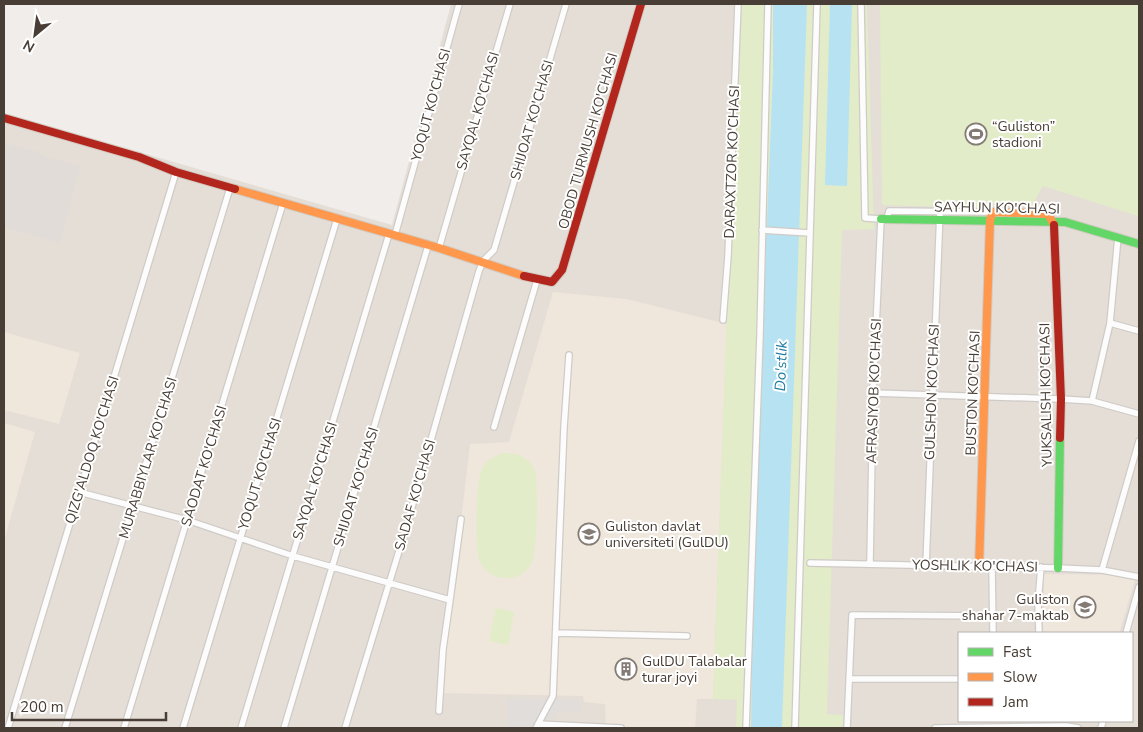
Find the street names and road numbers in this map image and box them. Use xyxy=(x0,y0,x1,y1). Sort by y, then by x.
street label: YOQUT KO'CHASI xyxy=(407,47,455,164)
street label: SAYQAL KO'CHASI xyxy=(452,50,504,172)
street label: OBOD TURMUSH KO'CHASI xyxy=(554,51,622,231)
street label: SHIJOAT KO'CHASI xyxy=(506,58,558,182)
street label: DARAXTZOR KO'CHASI xyxy=(720,85,744,239)
street label: SAYHUN KO'CHASI xyxy=(934,197,1060,219)
street label: AFRASIYOB KO'CHASI xyxy=(862,318,886,464)
street label: YUKSALISH KO'CHASI xyxy=(1035,323,1057,468)
street label: GULSHON KO'CHASI xyxy=(920,324,944,460)
street label: BUSTON KO'CHASI xyxy=(961,330,985,456)
street label: QIZG'ALDOQ KO'CHASI xyxy=(60,374,124,526)
street label: MURABBIYLAR KO'CHASI xyxy=(114,375,182,541)
street label: SAODAT KO'CHASI xyxy=(177,403,231,529)
street label: YOQUT KO'CHASI xyxy=(234,416,286,533)
street label: SAYQAL KO'CHASI xyxy=(288,420,342,542)
street label: SHIJOAT KO'CHASI xyxy=(329,425,383,549)
street label: SADAF KO'CHASI xyxy=(390,437,440,553)
street label: YOSHLIK KO'CHASI xyxy=(911,555,1038,577)

